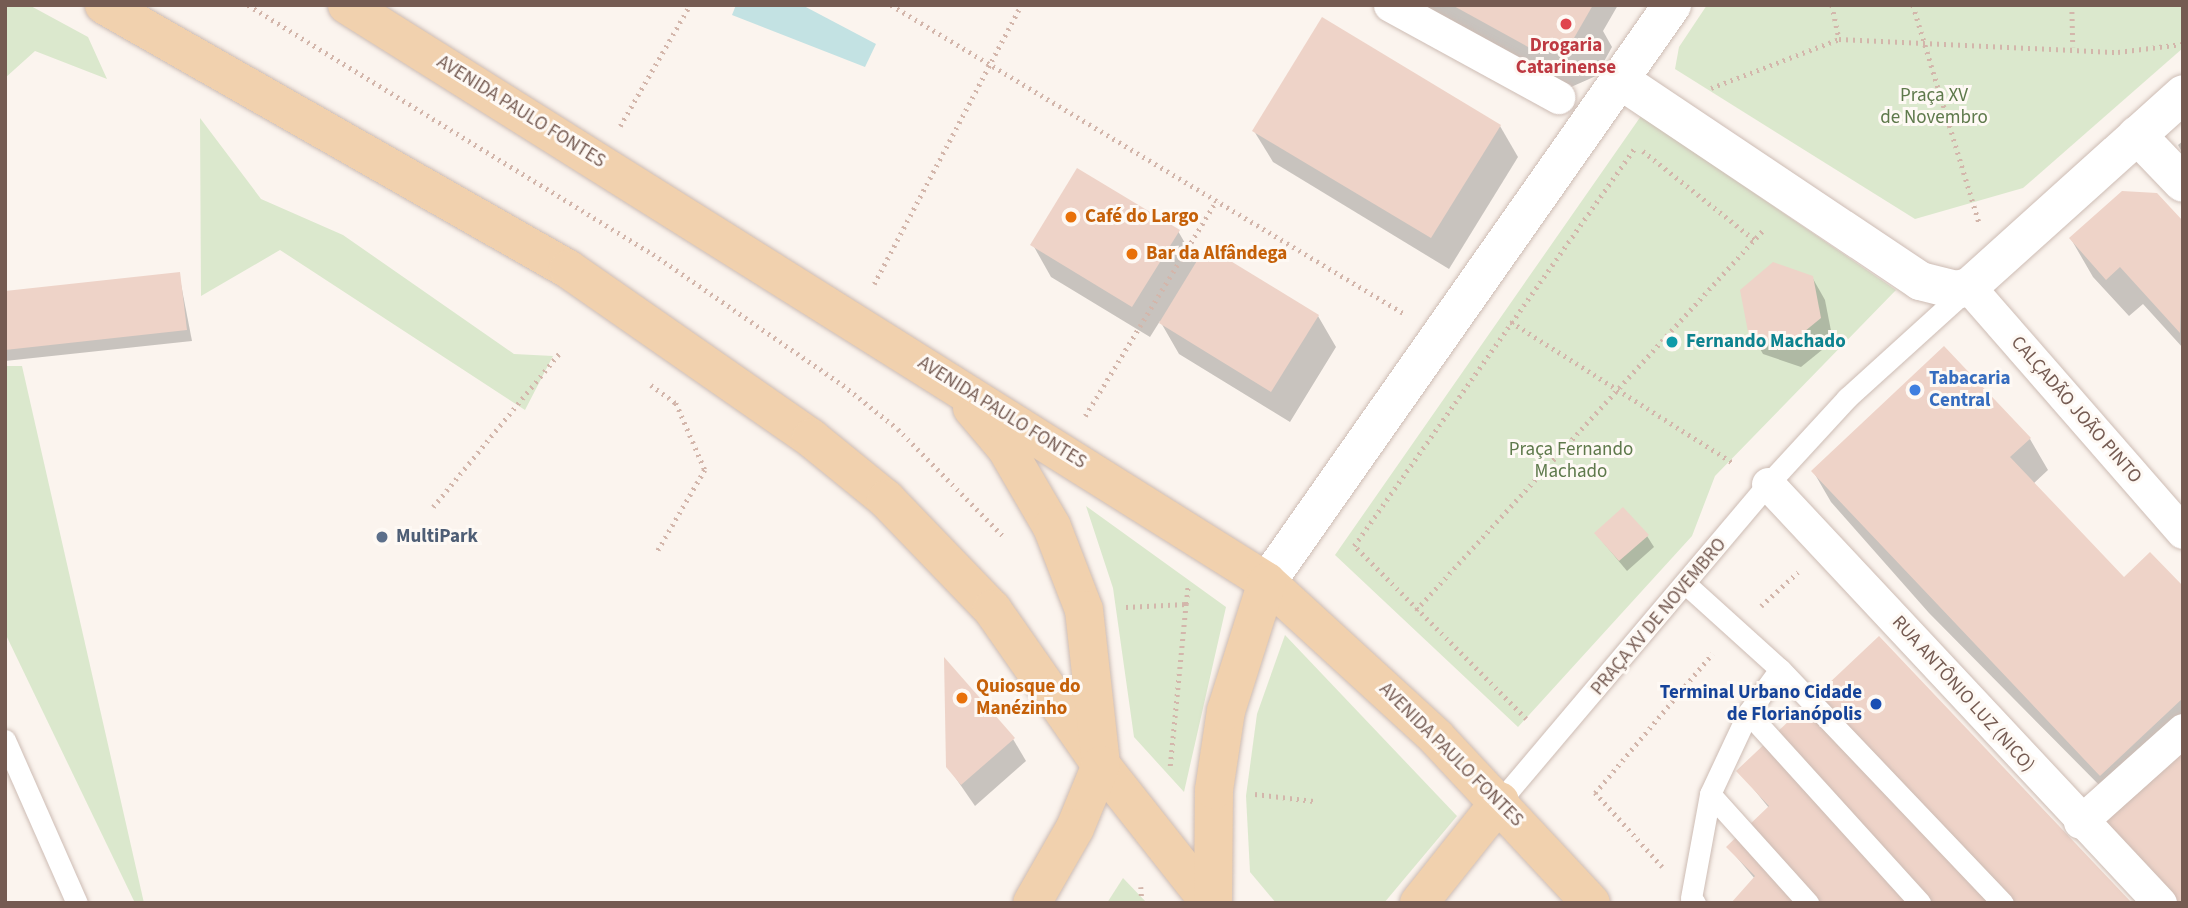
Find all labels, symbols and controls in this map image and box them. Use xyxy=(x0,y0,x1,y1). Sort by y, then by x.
marker: Drogaria Catarinense xyxy=(1558,16,1574,32)
place label: Drogaria Catarinense xyxy=(1516,35,1616,79)
street label: AVENIDA PAULO FONTES xyxy=(432,51,610,173)
park label: Praça XV de Novembro xyxy=(1880,85,1988,129)
place label: Café do Largo xyxy=(1085,206,1199,228)
marker: Café do Largo xyxy=(1063,209,1079,225)
place label: Bar da Alfândega xyxy=(1146,243,1287,265)
marker: Bar da Alfândega xyxy=(1124,246,1140,262)
place label: Fernando Machado xyxy=(1686,331,1846,353)
street label: CALÇADÃO JOÃO PINTO xyxy=(2006,332,2146,488)
marker: Fernando Machado xyxy=(1664,334,1680,350)
street label: AVENIDA PAULO FONTES xyxy=(913,352,1091,474)
place label: Tabacaria Central xyxy=(1929,368,2011,412)
marker: Tabacaria Central xyxy=(1907,382,1923,398)
park label: Praça Fernando Machado xyxy=(1509,439,1633,483)
place label: MultiPark xyxy=(396,526,478,548)
marker: MultiPark xyxy=(374,529,390,545)
street label: PRAÇA XV DE NOVEMBRO xyxy=(1587,534,1731,700)
street label: RUA ANTÔNIO LUZ (NICO) xyxy=(1887,611,2039,777)
place label: Quiosque do Manézinho xyxy=(976,676,1081,720)
street label: AVENIDA PAULO FONTES xyxy=(1374,678,1528,832)
place label: Terminal Urbano Cidade de Florianópolis xyxy=(1660,682,1862,726)
marker: Quiosque do Manézinho xyxy=(954,690,970,706)
marker: Terminal Urbano Cidade de Florianópolis xyxy=(1868,696,1884,712)

